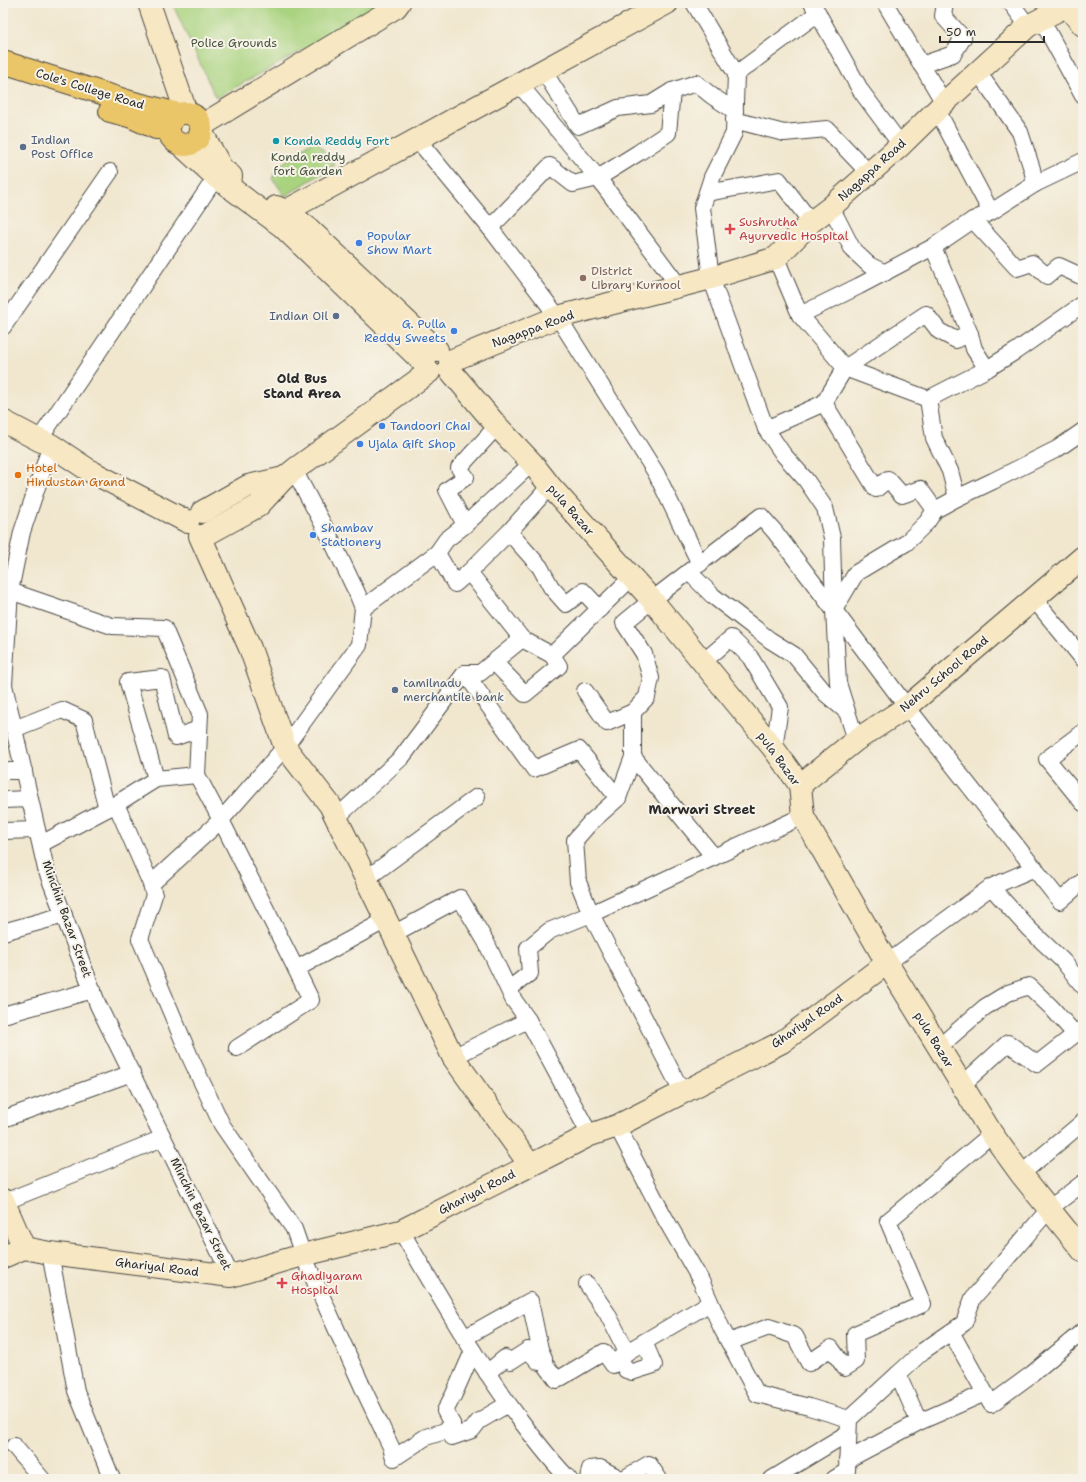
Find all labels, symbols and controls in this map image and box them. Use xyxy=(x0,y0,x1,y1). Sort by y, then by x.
scale bar xyxy=(940,18,1044,44)
text: 50 m xyxy=(946,24,976,40)
park label: Police Grounds xyxy=(191,35,277,51)
street label: Cole's College Road xyxy=(34,65,147,113)
place label: Indian Post Office xyxy=(31,132,94,162)
place label: Konda Reddy Fort xyxy=(284,133,390,149)
street label: Nagappa Road xyxy=(835,135,910,205)
marker: Konda Reddy Fort xyxy=(271,136,281,146)
marker: Indian Post Office xyxy=(18,142,28,152)
park label: Konda reddy fort Garden xyxy=(271,149,345,179)
place label: Sushrutha Ayurvedic Hospital xyxy=(739,214,849,244)
marker: Sushrutha Ayurvedic Hospital xyxy=(724,223,736,235)
place label: Popular Show Mart xyxy=(367,228,432,258)
marker: Popular Show Mart xyxy=(354,238,364,248)
place label: District Library Kurnool xyxy=(591,263,681,293)
marker: District Library Kurnool xyxy=(578,273,588,283)
street label: Nagappa Road xyxy=(490,307,577,351)
place label: Indian Oil xyxy=(269,308,328,324)
marker: Indian Oil xyxy=(331,311,341,321)
place label: G. Pulla Reddy Sweets xyxy=(364,316,447,346)
marker: G. Pulla Reddy Sweets xyxy=(449,326,459,336)
district label: Old Bus Stand Area xyxy=(263,370,341,402)
place label: Tandoori Chai xyxy=(390,418,471,434)
marker: Tandoori Chai xyxy=(377,421,387,431)
place label: Ujala Gift Shop xyxy=(368,436,456,452)
marker: Ujala Gift Shop xyxy=(355,439,365,449)
place label: Hotel Hindustan Grand xyxy=(26,460,126,490)
marker: Hotel Hindustan Grand xyxy=(13,470,23,480)
street label: pula Bazar xyxy=(544,481,598,539)
place label: Shambav Stationery xyxy=(321,520,382,550)
marker: Shambav Stationery xyxy=(308,530,318,540)
street label: Nehru School Road xyxy=(896,632,992,716)
place label: tamilnadu merchantile bank xyxy=(403,675,504,705)
marker: tamilnadu merchantile bank xyxy=(390,685,400,695)
street label: pula Bazar xyxy=(754,729,804,789)
district label: Marwari Street xyxy=(649,801,755,818)
street label: Minchin Bazar Street xyxy=(38,858,96,980)
street label: Ghariyal Road xyxy=(768,990,846,1052)
street label: pula Bazar xyxy=(910,1009,958,1071)
street label: Minchin Bazar Street xyxy=(167,1155,235,1273)
street label: Ghariyal Road xyxy=(436,1166,519,1218)
street label: Ghariyal Road xyxy=(114,1254,200,1280)
place label: Ghadiyaram Hospital xyxy=(291,1268,362,1298)
marker: Ghadiyaram Hospital xyxy=(276,1277,288,1289)

